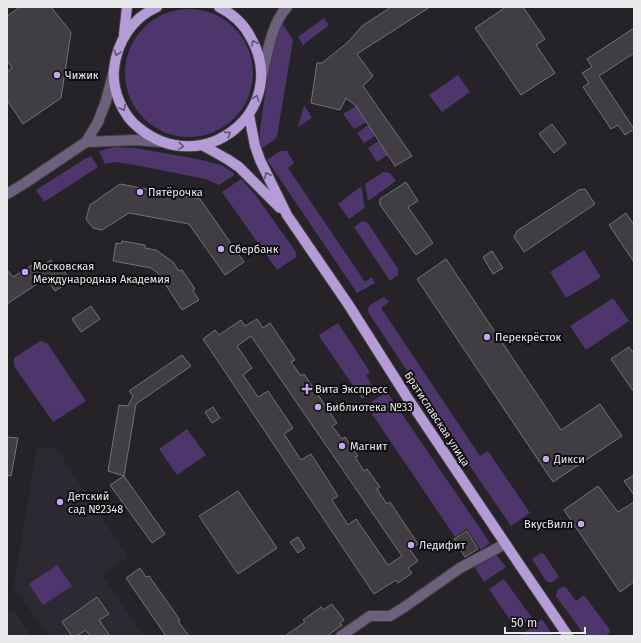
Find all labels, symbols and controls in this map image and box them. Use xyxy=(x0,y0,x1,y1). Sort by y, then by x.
one-way arrow xyxy=(251,39,259,47)
one-way arrow xyxy=(113,49,122,56)
place label: Чижик xyxy=(65,69,99,82)
marker: Чижик xyxy=(52,70,62,80)
one-way arrow xyxy=(252,95,260,102)
one-way arrow xyxy=(119,104,126,111)
one-way arrow xyxy=(224,131,231,139)
one-way arrow xyxy=(178,141,184,150)
one-way arrow xyxy=(264,172,272,179)
place label: Пятёрочка xyxy=(148,186,203,199)
marker: Пятёрочка xyxy=(135,187,145,197)
place label: Сбербанк xyxy=(229,243,279,256)
marker: Сбербанк xyxy=(216,244,226,254)
place label: Московская Международная Академия xyxy=(33,260,170,286)
marker: Московская Международная Академия xyxy=(20,267,30,277)
place label: Перекрёсток xyxy=(495,331,562,344)
marker: Перекрёсток xyxy=(482,332,492,342)
street label: Братиславская улица xyxy=(402,369,472,469)
place label: Вита Экспресс xyxy=(315,383,388,396)
marker: Вита Экспресс xyxy=(302,384,312,394)
place label: Библиотека №33 xyxy=(326,401,413,414)
marker: Библиотека №33 xyxy=(313,402,323,412)
place label: Магнит xyxy=(350,440,387,453)
marker: Магнит xyxy=(337,441,347,451)
place label: Дикси xyxy=(553,453,585,466)
marker: Дикси xyxy=(541,454,551,464)
place label: Детский сад №2348 xyxy=(67,490,123,516)
marker: Детский сад №2348 xyxy=(55,497,65,507)
place label: ВкусВилл xyxy=(524,518,573,531)
marker: ВкусВилл xyxy=(576,519,586,529)
place label: Ледифит xyxy=(419,539,465,552)
marker: Ледифит xyxy=(406,540,416,550)
scale bar xyxy=(505,609,585,635)
text: 50 m xyxy=(511,616,537,630)

